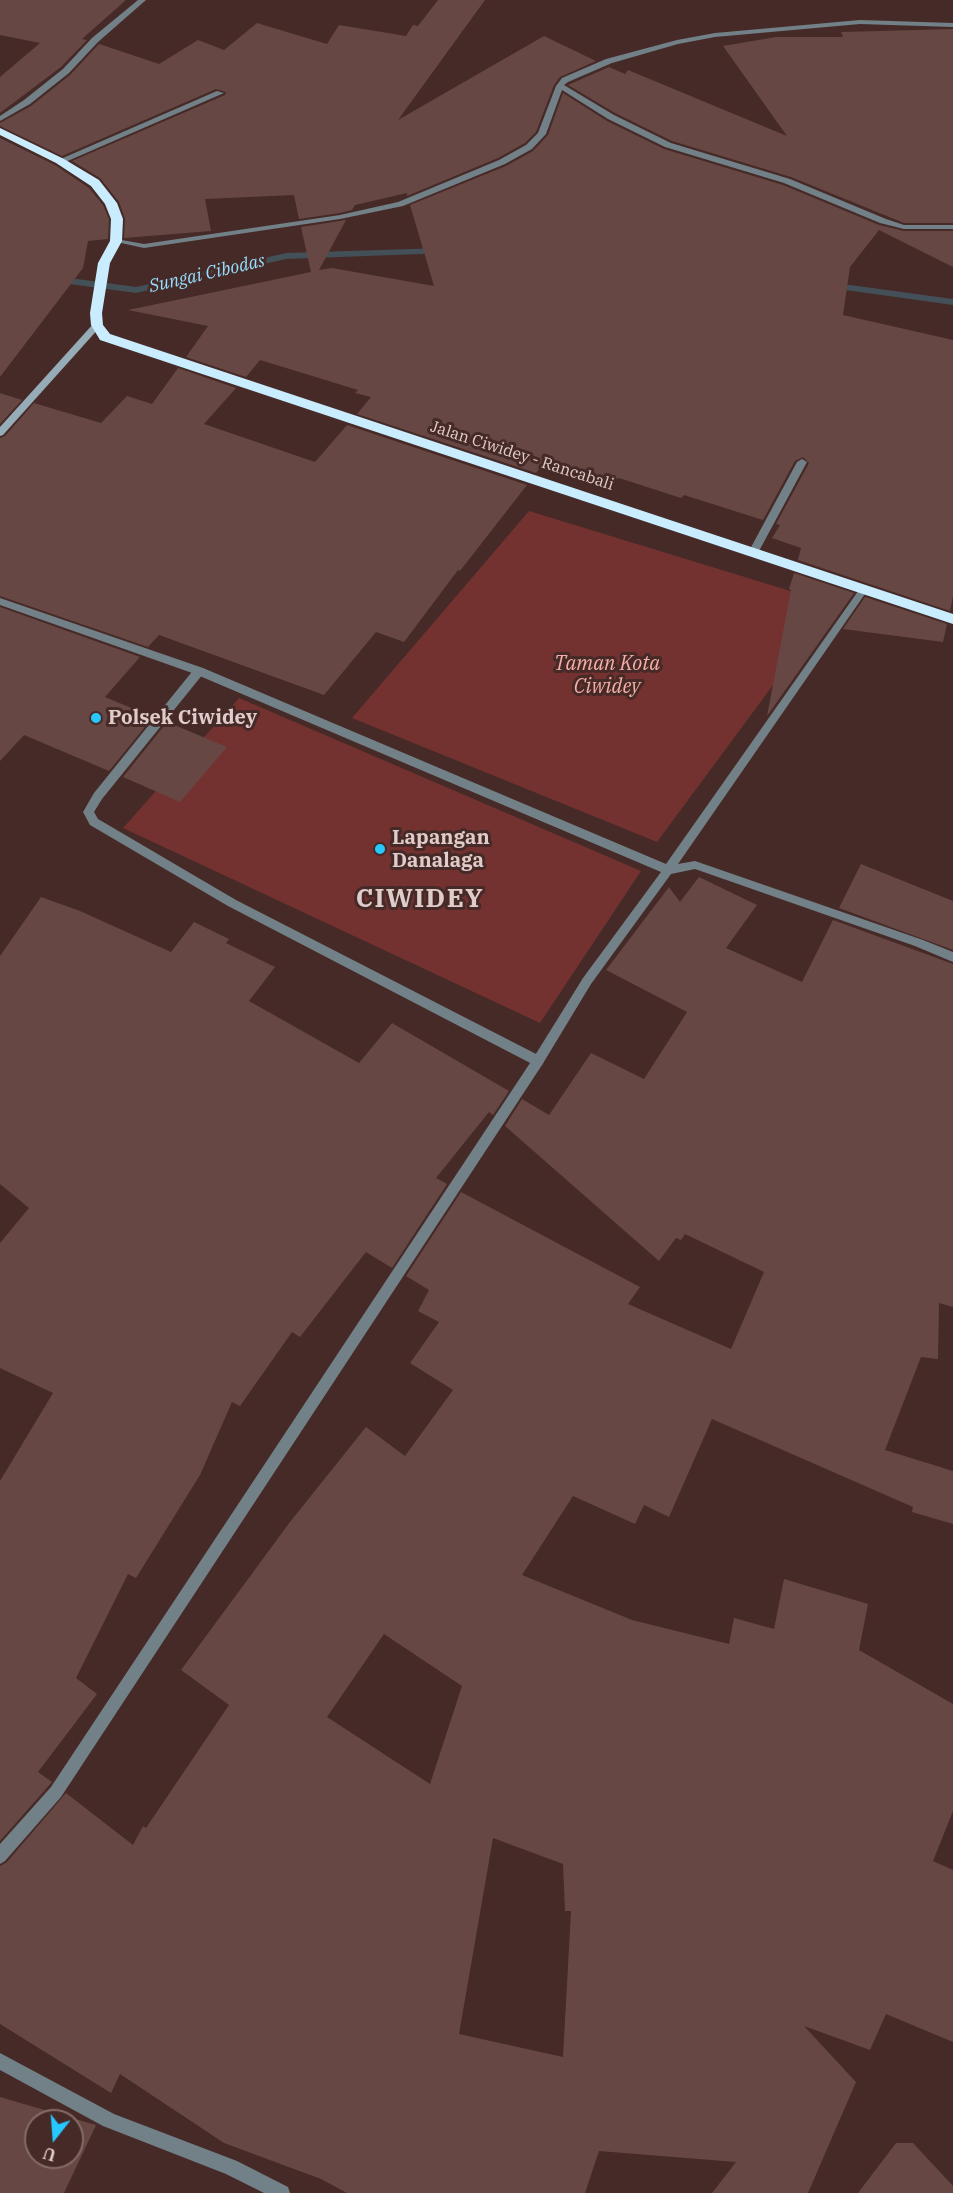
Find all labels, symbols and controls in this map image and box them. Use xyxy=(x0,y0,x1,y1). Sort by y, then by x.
water label: Sungai Cibodas xyxy=(147,250,267,298)
street label: Jalan Ciwidey - Rancabali xyxy=(428,417,616,495)
park label: Taman Kota Ciwidey xyxy=(554,652,660,699)
place label: Polsek Ciwidey xyxy=(108,706,257,730)
marker: Polsek Ciwidey xyxy=(89,711,103,725)
place label: Lapangan Danalaga xyxy=(392,826,490,873)
marker: Lapangan Danalaga xyxy=(373,842,387,856)
district label: CIWIDEY xyxy=(356,883,484,915)
north arrow xyxy=(24,2109,84,2169)
text: U xyxy=(41,2143,58,2166)

